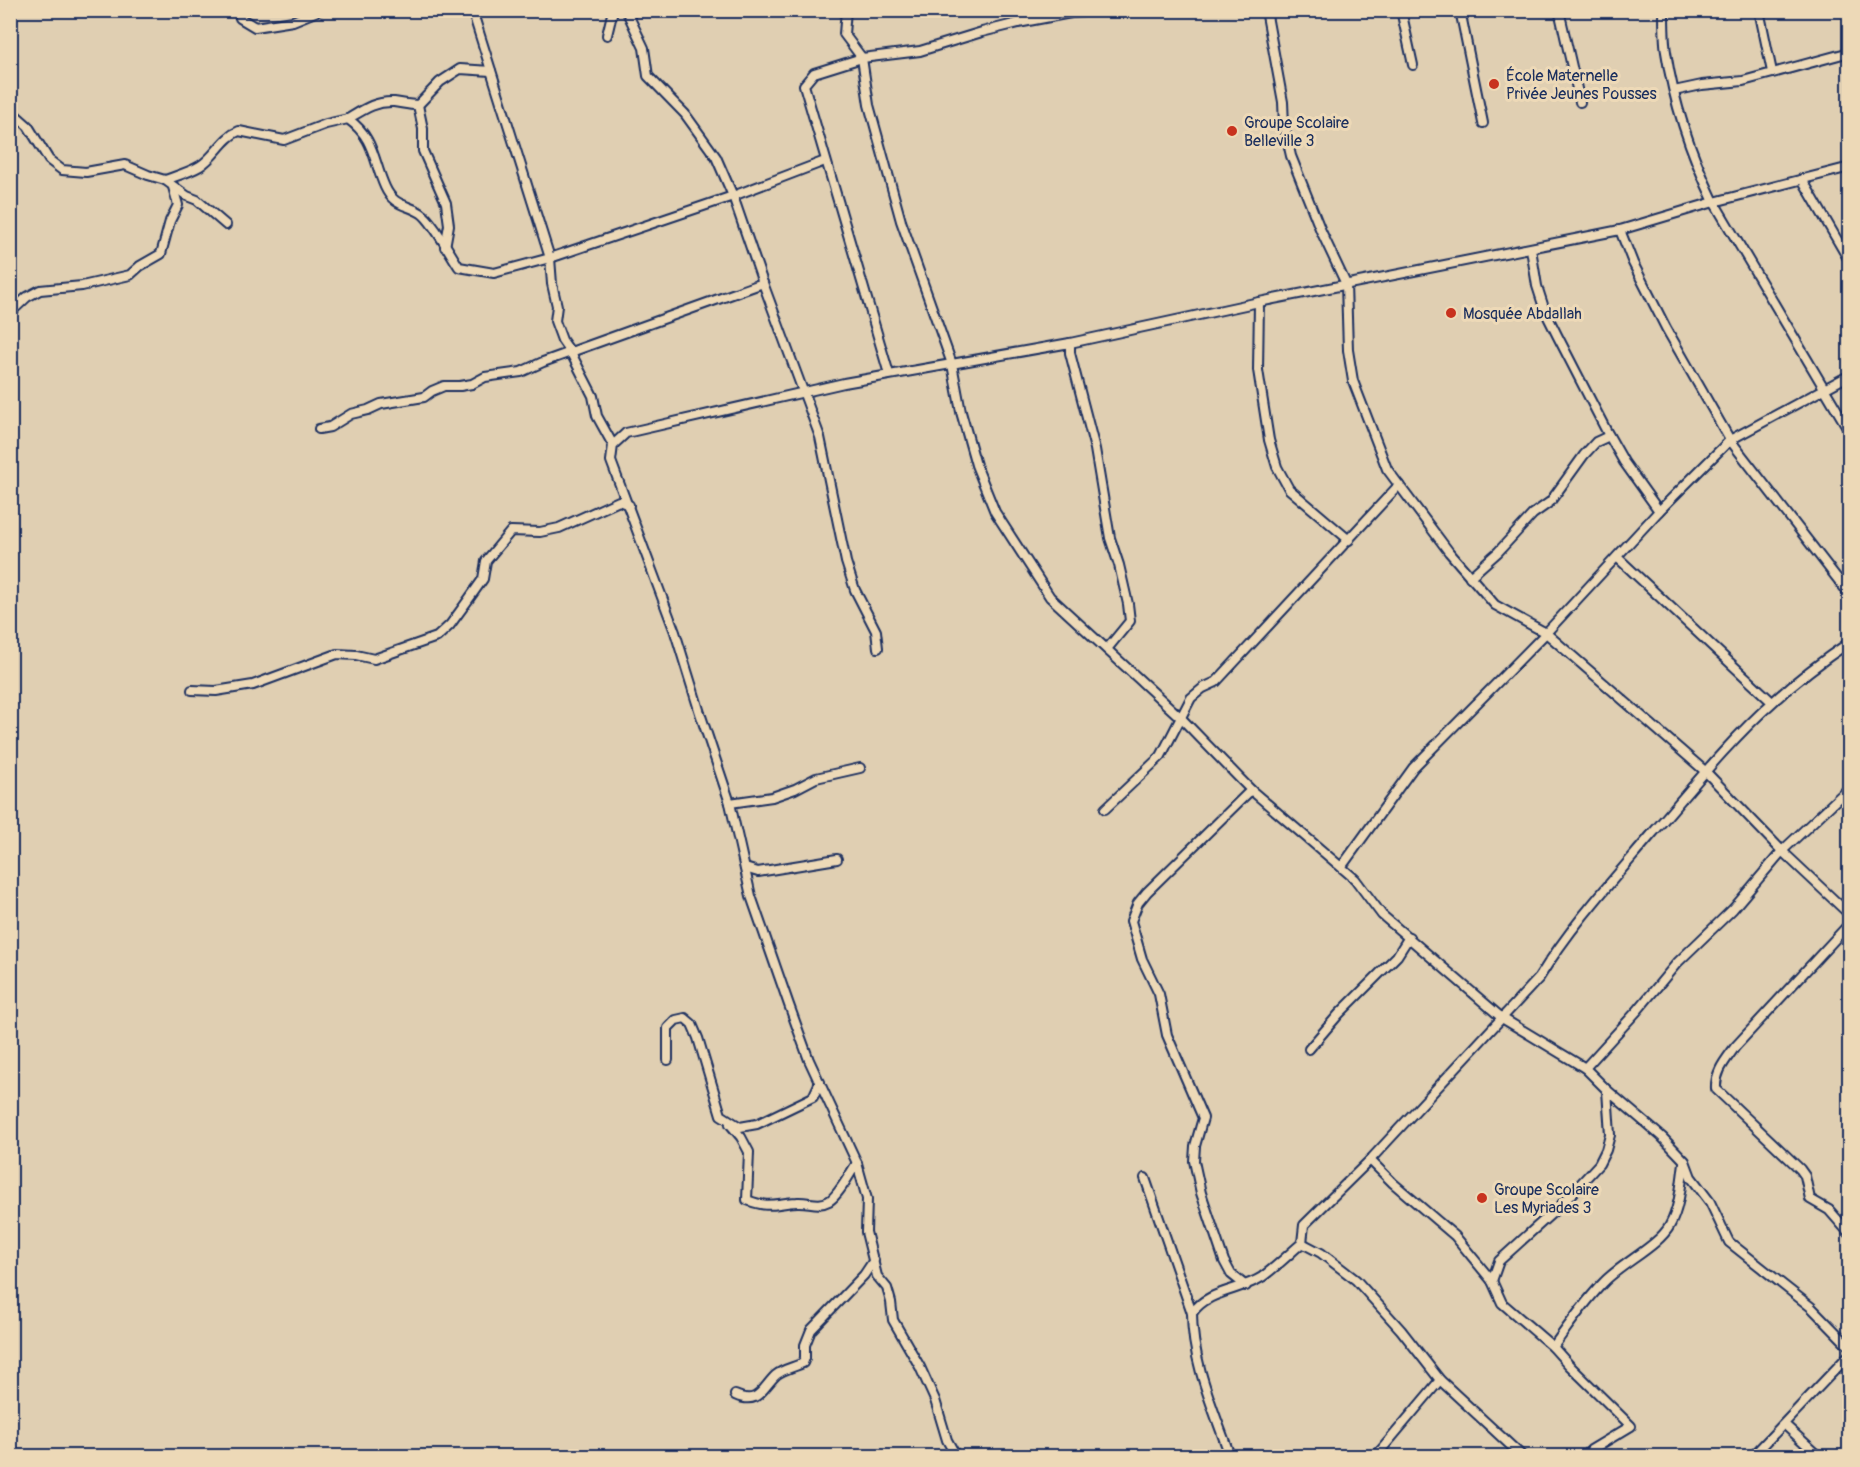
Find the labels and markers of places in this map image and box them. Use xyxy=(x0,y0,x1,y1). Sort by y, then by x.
place label: École Maternelle Privée Jeunes Pousses xyxy=(1506,66,1657,104)
marker: École Maternelle Privée Jeunes Pousses xyxy=(1487,77,1501,91)
place label: Groupe Scolaire Belleville 3 xyxy=(1244,113,1349,151)
marker: Groupe Scolaire Belleville 3 xyxy=(1225,124,1239,138)
place label: Mosquée Abdallah xyxy=(1463,304,1582,324)
marker: Mosquée Abdallah xyxy=(1444,306,1458,320)
place label: Groupe Scolaire Les Myriades 3 xyxy=(1494,1180,1599,1218)
marker: Groupe Scolaire Les Myriades 3 xyxy=(1475,1191,1489,1205)

